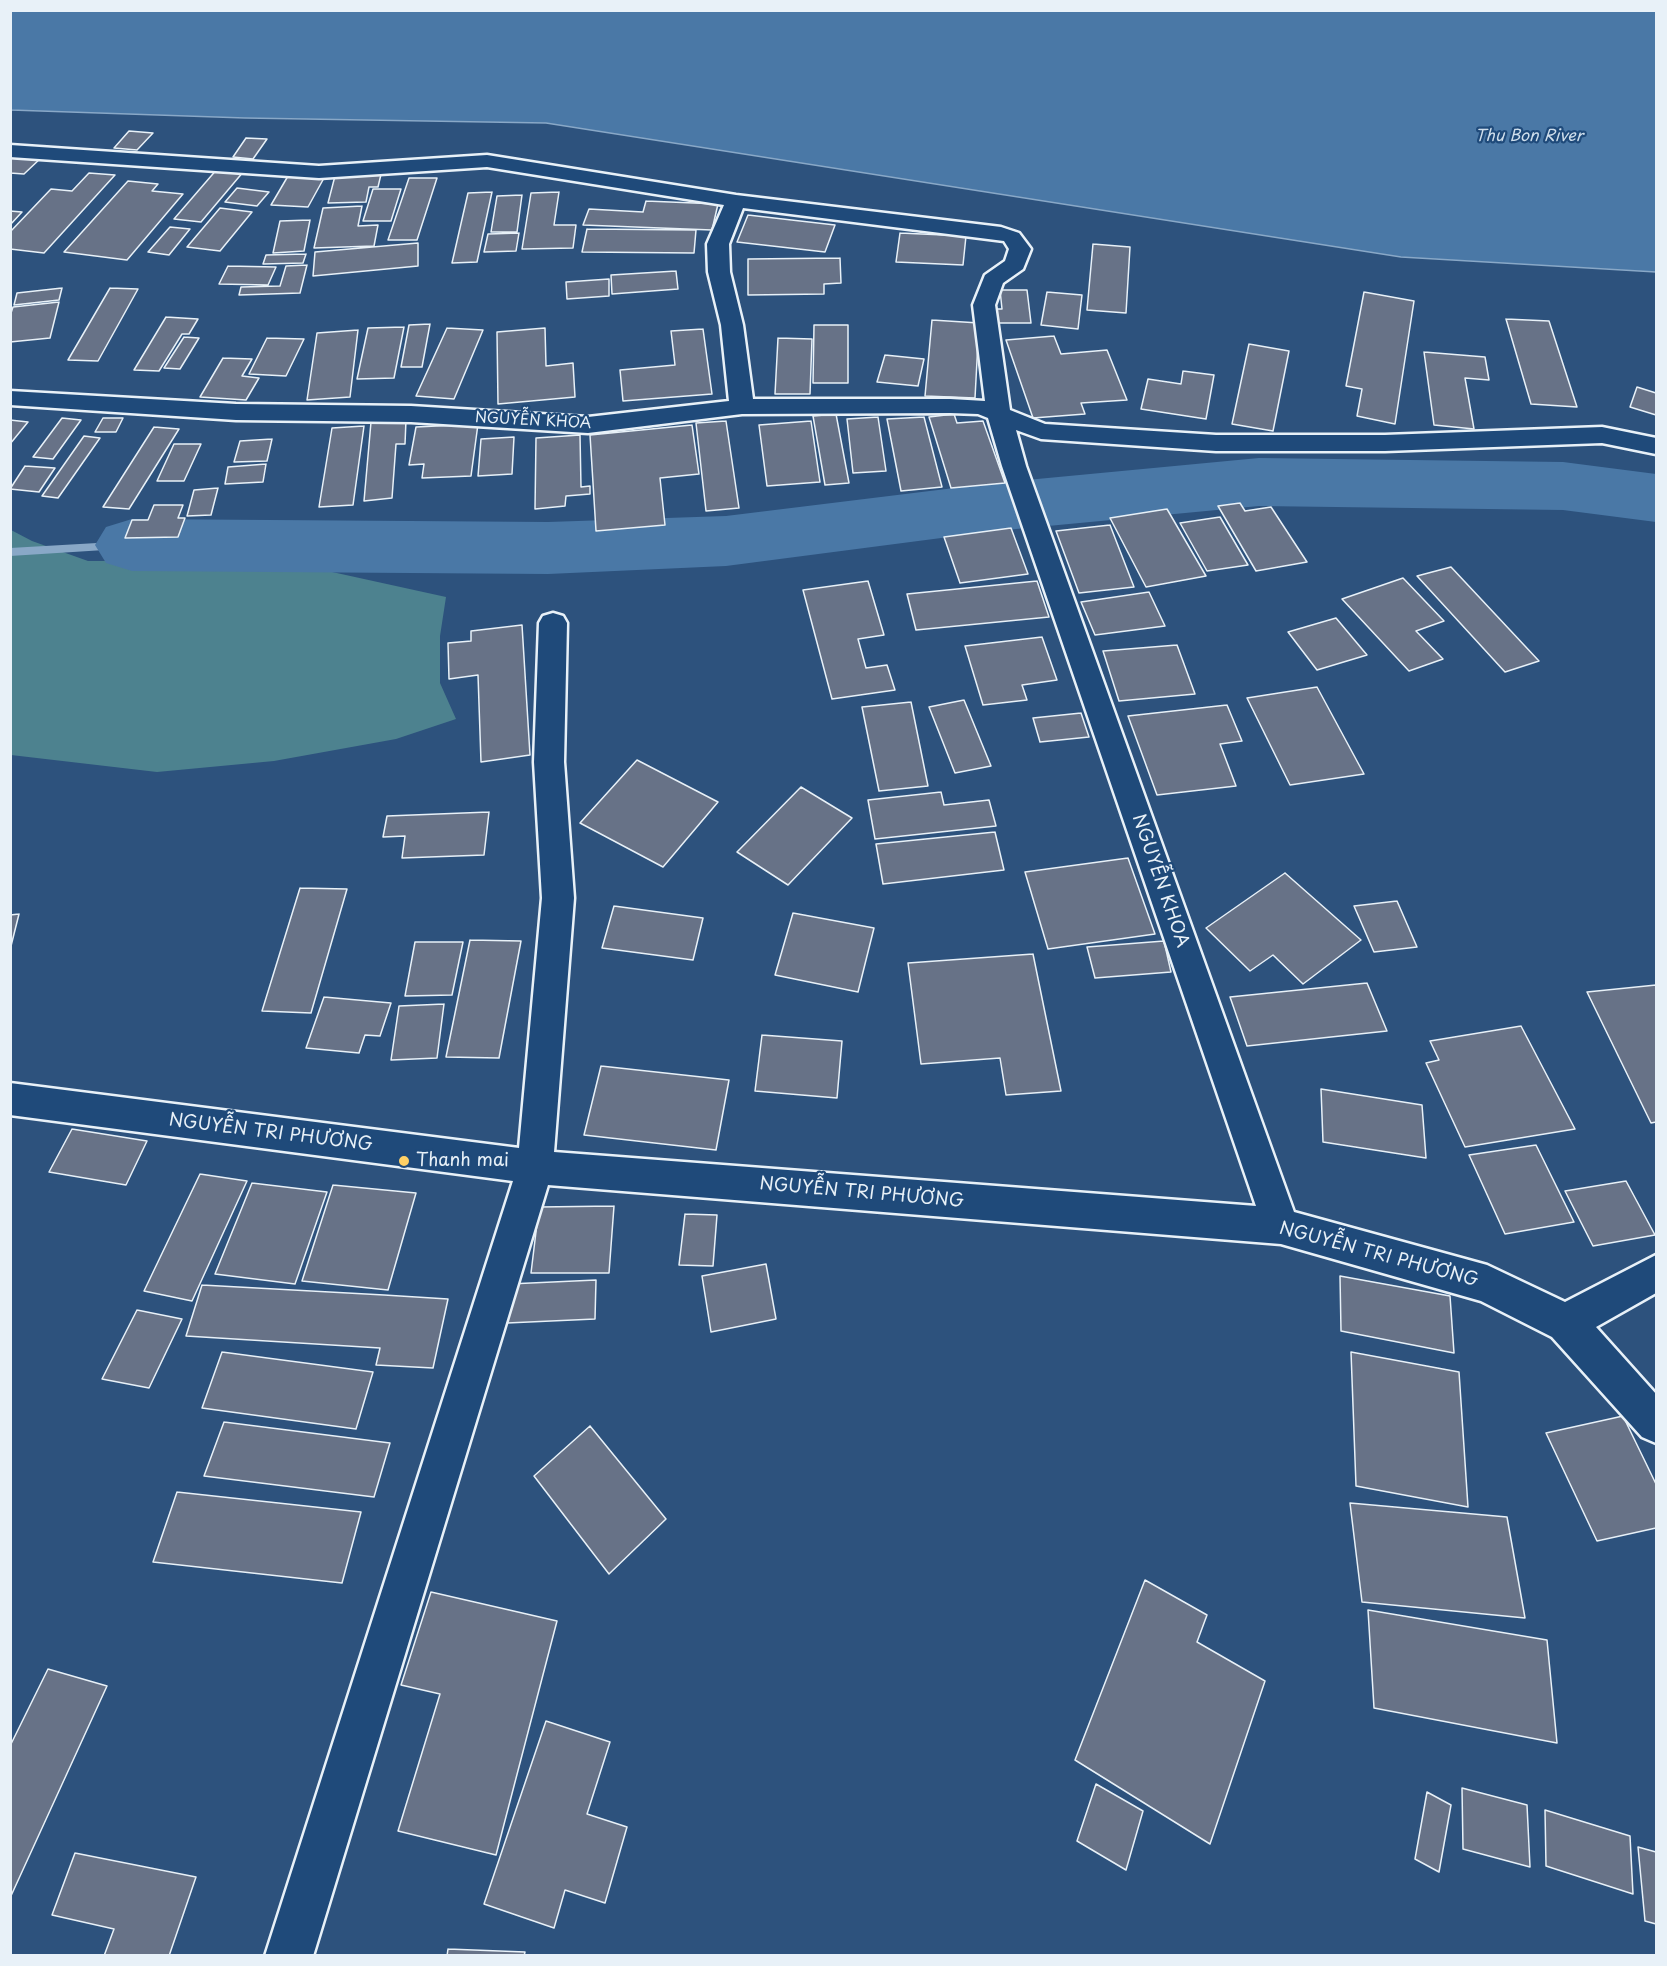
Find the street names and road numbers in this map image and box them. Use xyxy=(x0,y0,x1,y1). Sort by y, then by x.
street label: NGUYỄN KHOA xyxy=(474,409,592,433)
street label: NGUYỄN KHOA xyxy=(1127,811,1193,951)
street label: NGUYỄN TRI PHƯƠNG xyxy=(167,1110,375,1156)
street label: NGUYỄN TRI PHƯƠNG xyxy=(758,1173,966,1213)
street label: NGUYỄN TRI PHƯƠNG xyxy=(1277,1218,1481,1292)

